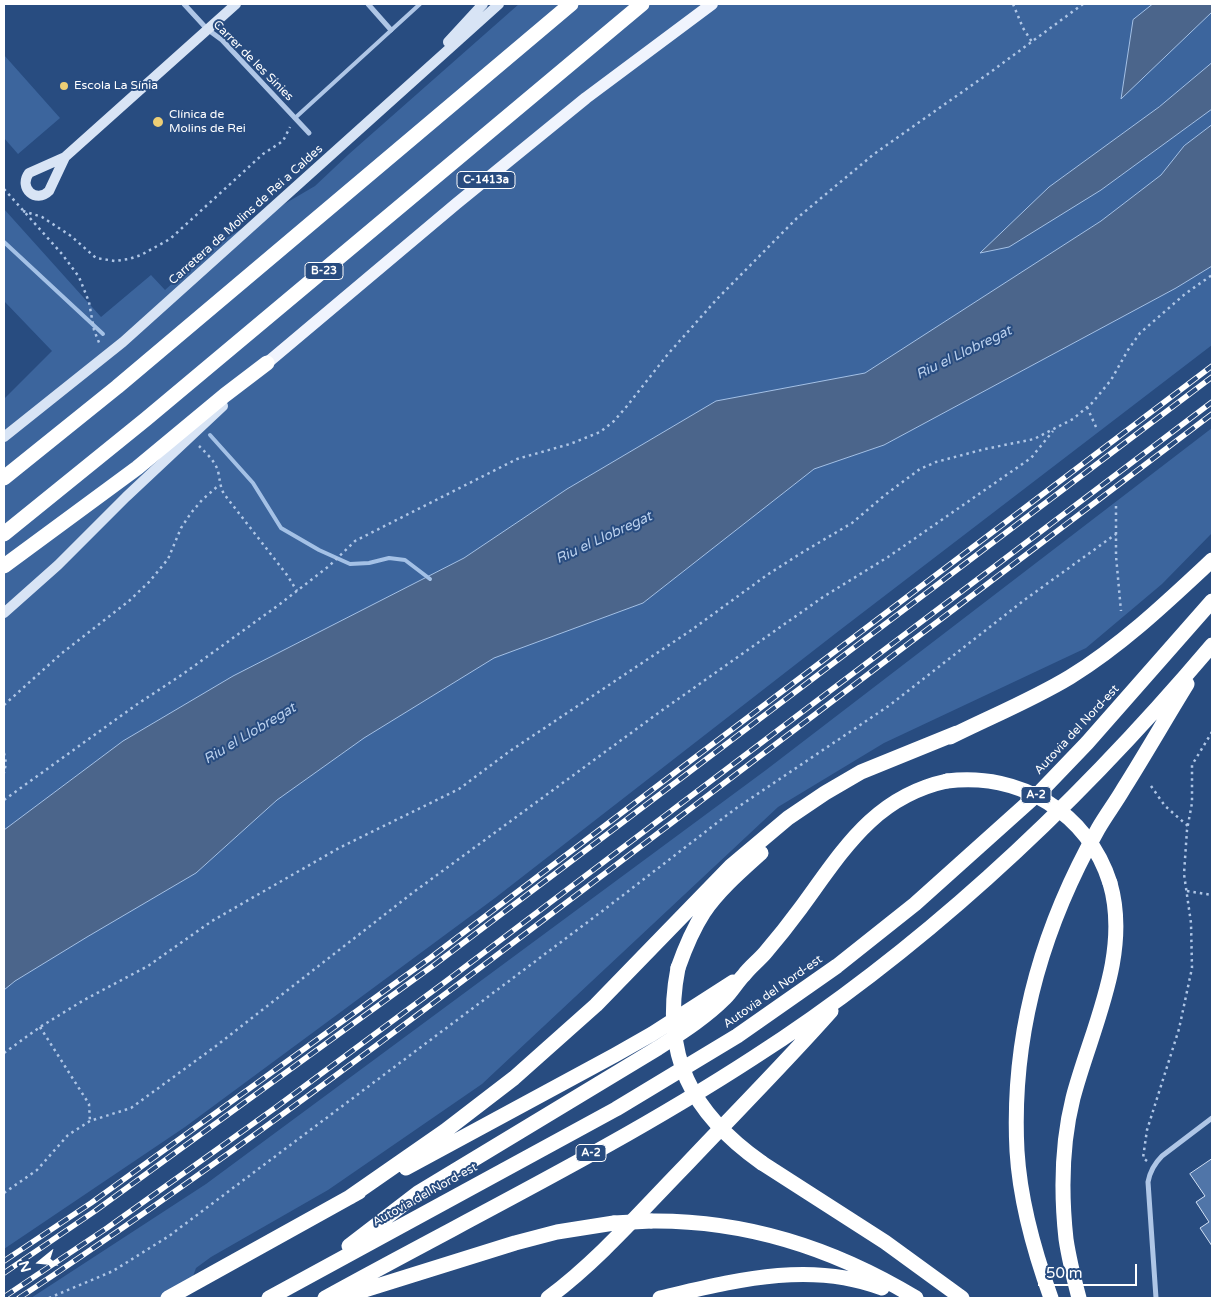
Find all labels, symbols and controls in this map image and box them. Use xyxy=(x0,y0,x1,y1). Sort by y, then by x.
street label: Carrer de les Sínies xyxy=(210,18,296,104)
place label: Escola La Sínia xyxy=(74,79,158,93)
marker: Escola La Sínia xyxy=(58,80,70,92)
place label: Clínica de Molins de Rei xyxy=(169,108,246,136)
marker: Clínica de Molins de Rei xyxy=(151,115,165,129)
street label: Carretera de Molins de Rei a Caldes xyxy=(166,142,326,288)
road number: C-1413a xyxy=(457,172,515,188)
road number: B-23 xyxy=(305,262,343,280)
water label: Riu el Llobregat xyxy=(913,323,1015,383)
water label: Riu el Llobregat xyxy=(553,508,655,568)
street label: Autovia del Nord-est xyxy=(1032,682,1122,778)
water label: Riu el Llobregat xyxy=(201,700,299,768)
road number: A-2 xyxy=(1021,786,1051,804)
street label: Autovia del Nord-est xyxy=(721,952,825,1032)
road number: A-2 xyxy=(576,1144,606,1162)
street label: Autovia del Nord-est xyxy=(370,1160,480,1230)
north arrow xyxy=(15,1237,65,1287)
scale bar xyxy=(1041,1254,1140,1286)
text: N xyxy=(15,1259,35,1274)
text: 50 m xyxy=(1046,1264,1083,1282)

